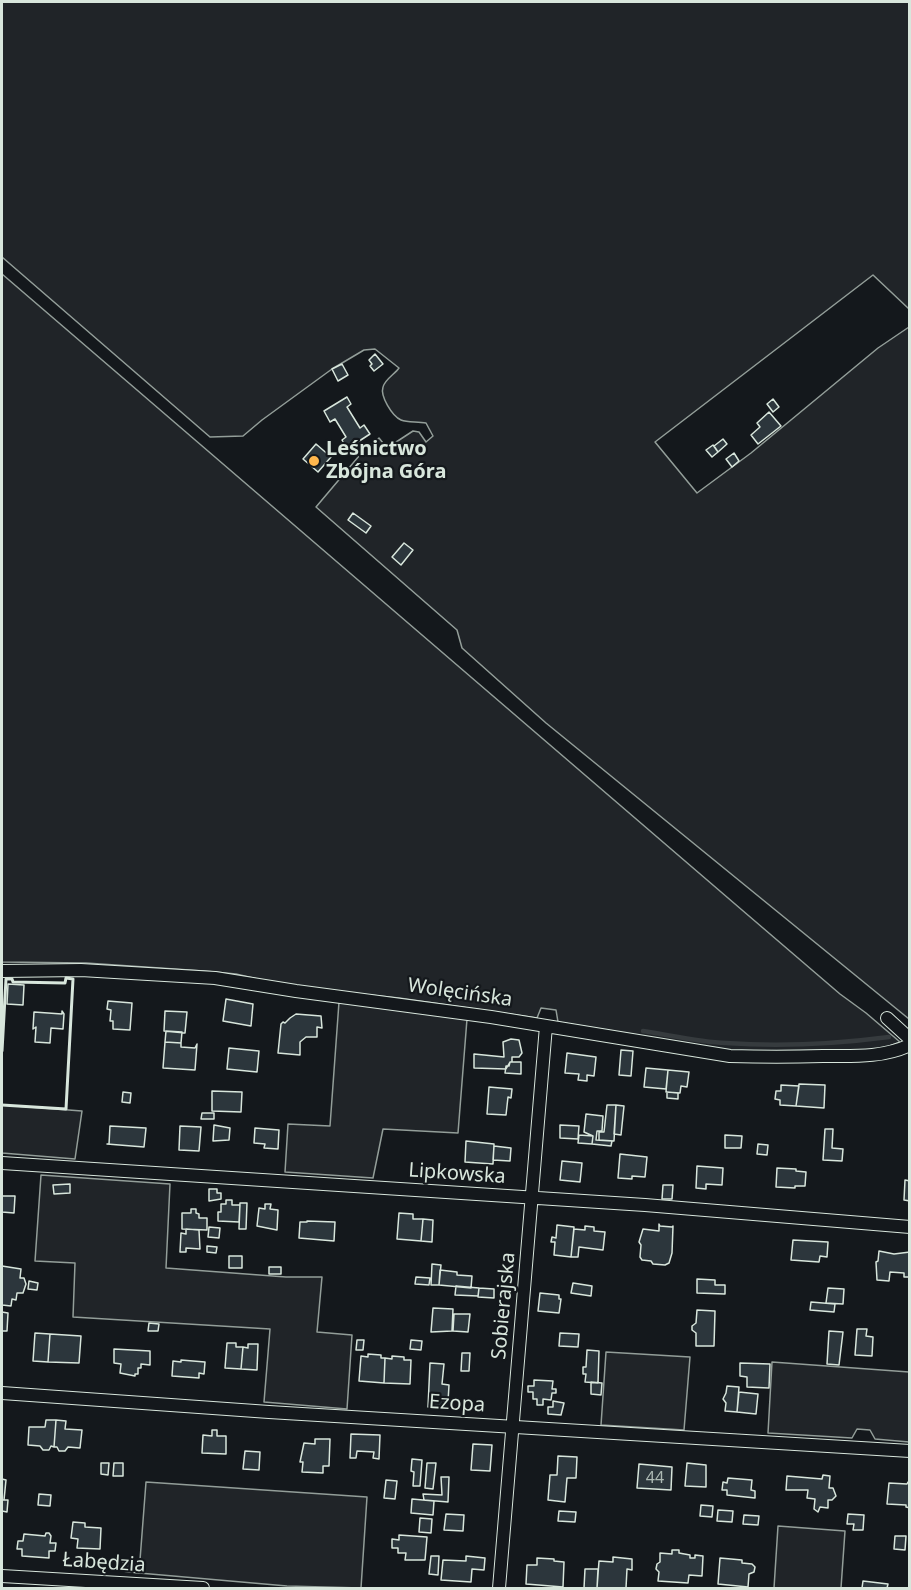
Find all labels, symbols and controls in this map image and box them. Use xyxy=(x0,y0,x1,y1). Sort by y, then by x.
place label: Leśnictwo Zbójna Góra xyxy=(326,437,446,484)
marker: Leśnictwo Zbójna Góra xyxy=(307,454,321,468)
street label: Wolęcińska xyxy=(406,974,514,1012)
street label: Lipkowska xyxy=(408,1159,506,1189)
street label: Sobierajska xyxy=(487,1251,521,1361)
street label: Ezopa xyxy=(428,1390,486,1418)
house number: 44 xyxy=(646,1468,664,1488)
street label: Łabędzia xyxy=(62,1548,146,1578)

